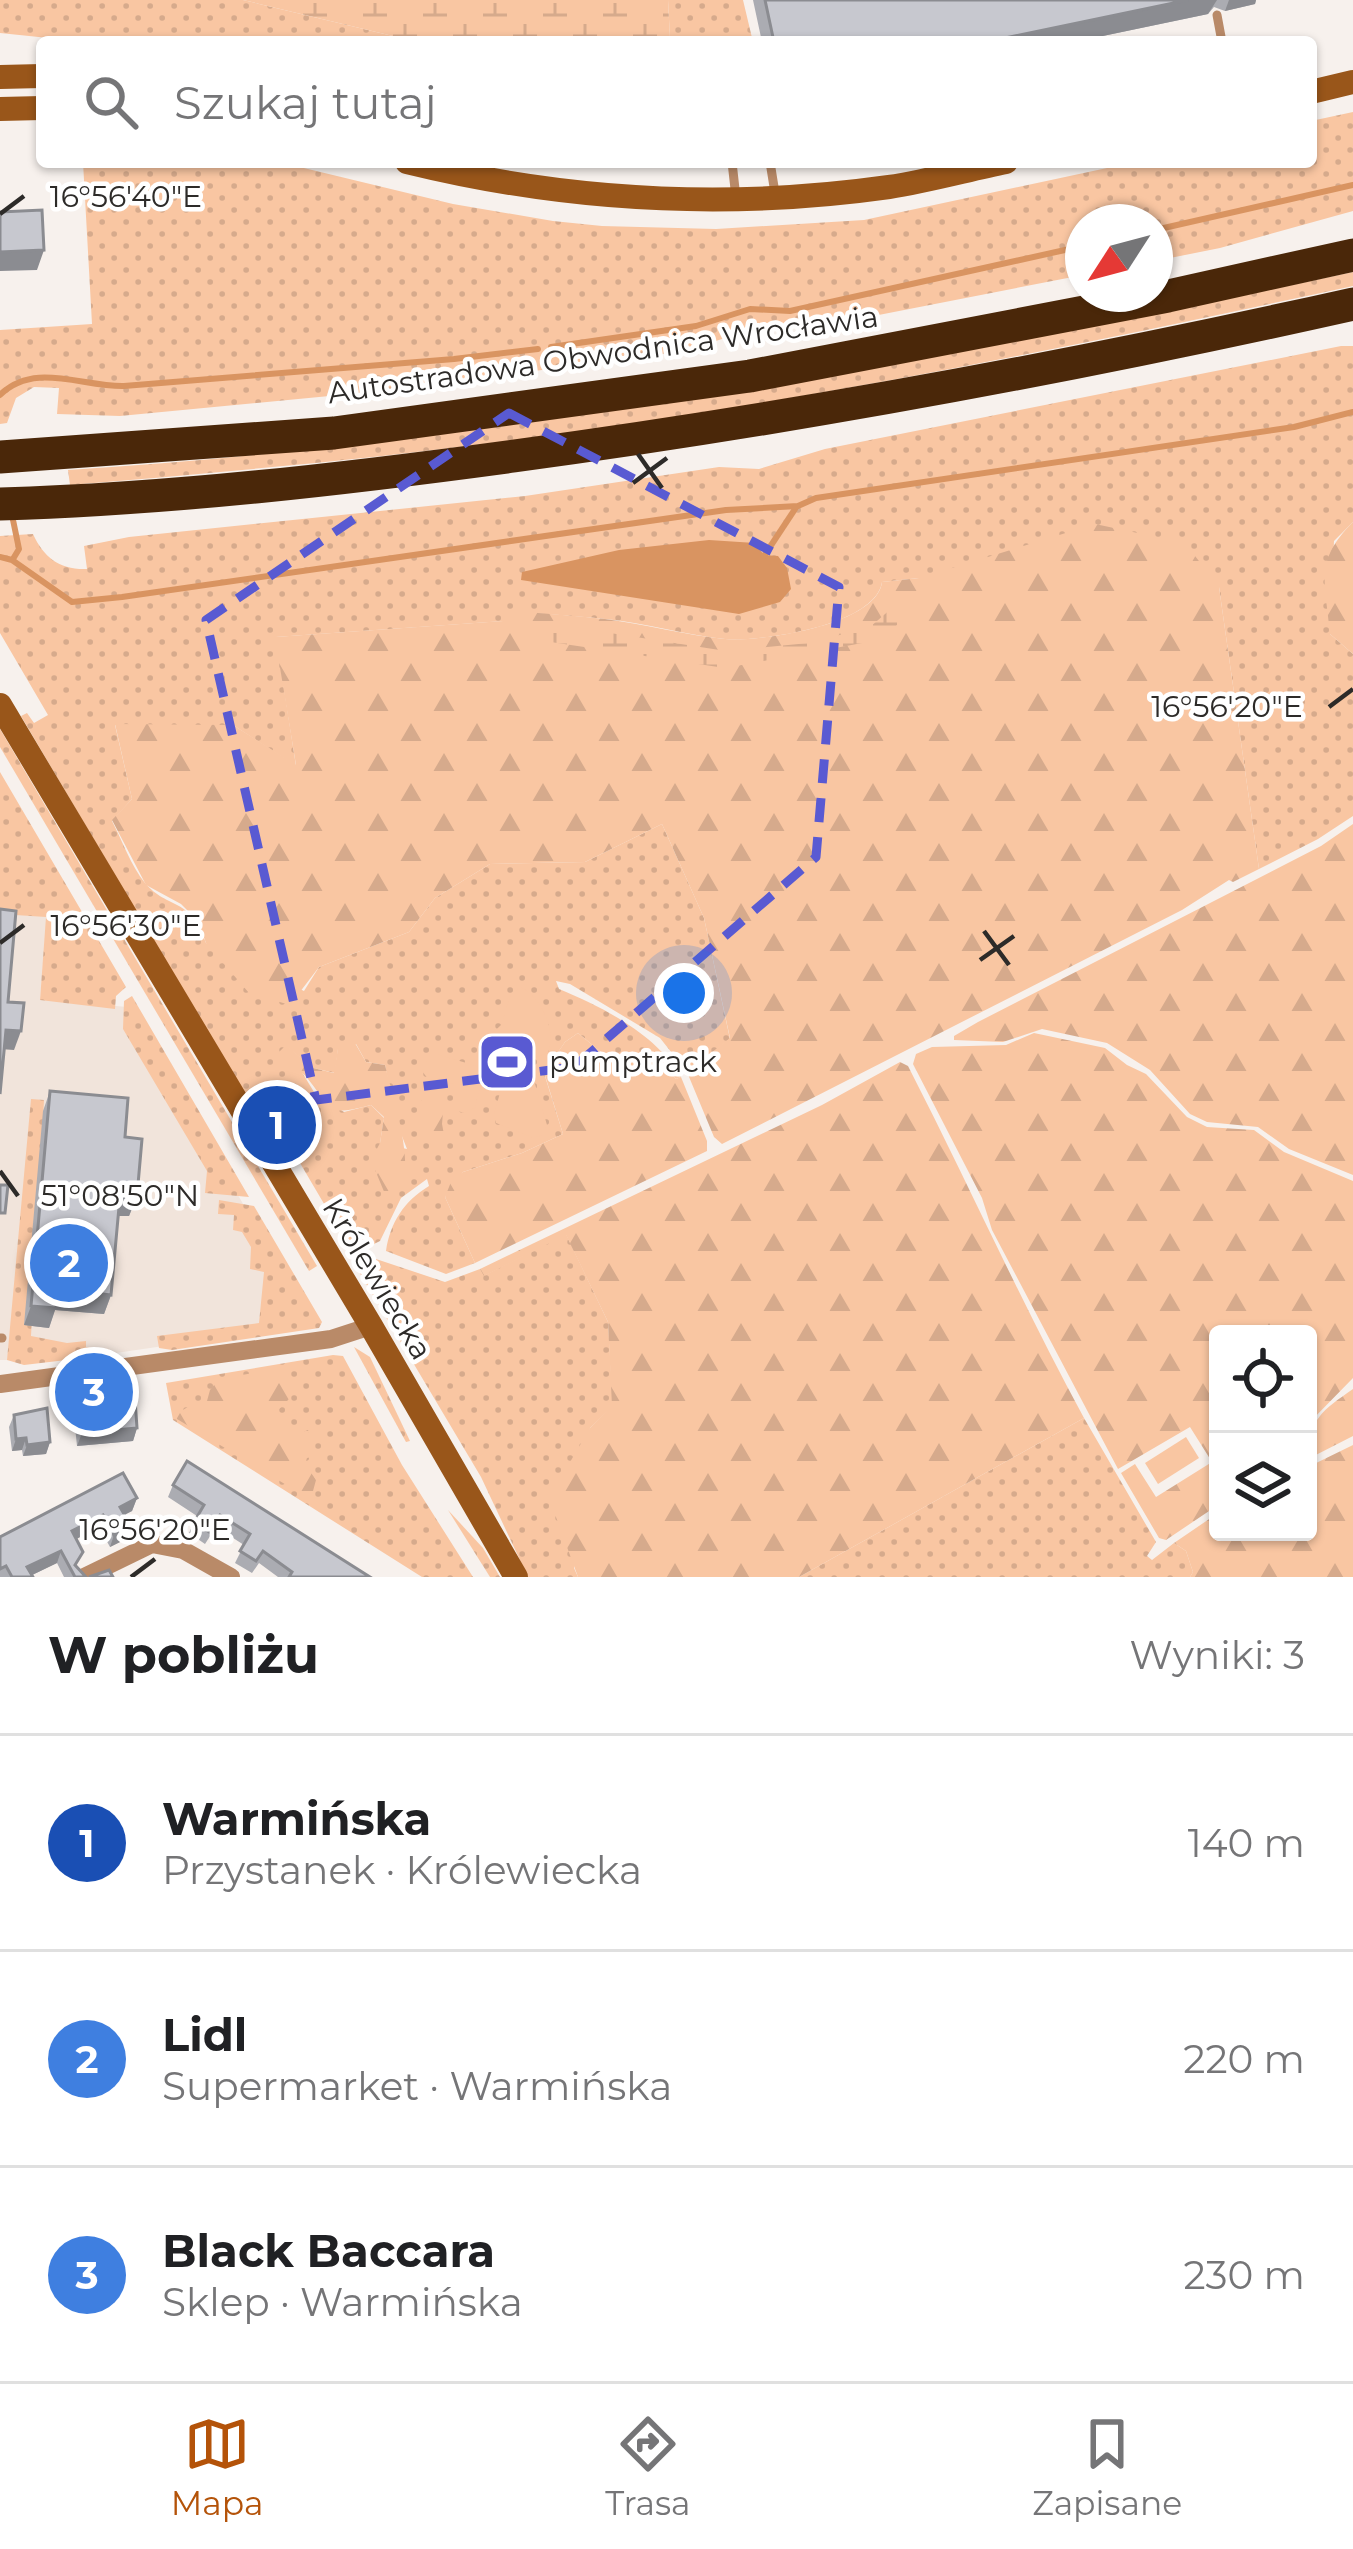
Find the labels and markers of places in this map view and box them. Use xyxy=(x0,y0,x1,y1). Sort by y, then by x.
sports icon: pumptrack xyxy=(476,1031,538,1093)
place label: pumptrack xyxy=(549,1043,717,1080)
pin: 1 xyxy=(238,1080,316,1170)
pin: 2 xyxy=(30,1218,108,1308)
pin: 3 xyxy=(55,1347,133,1437)

